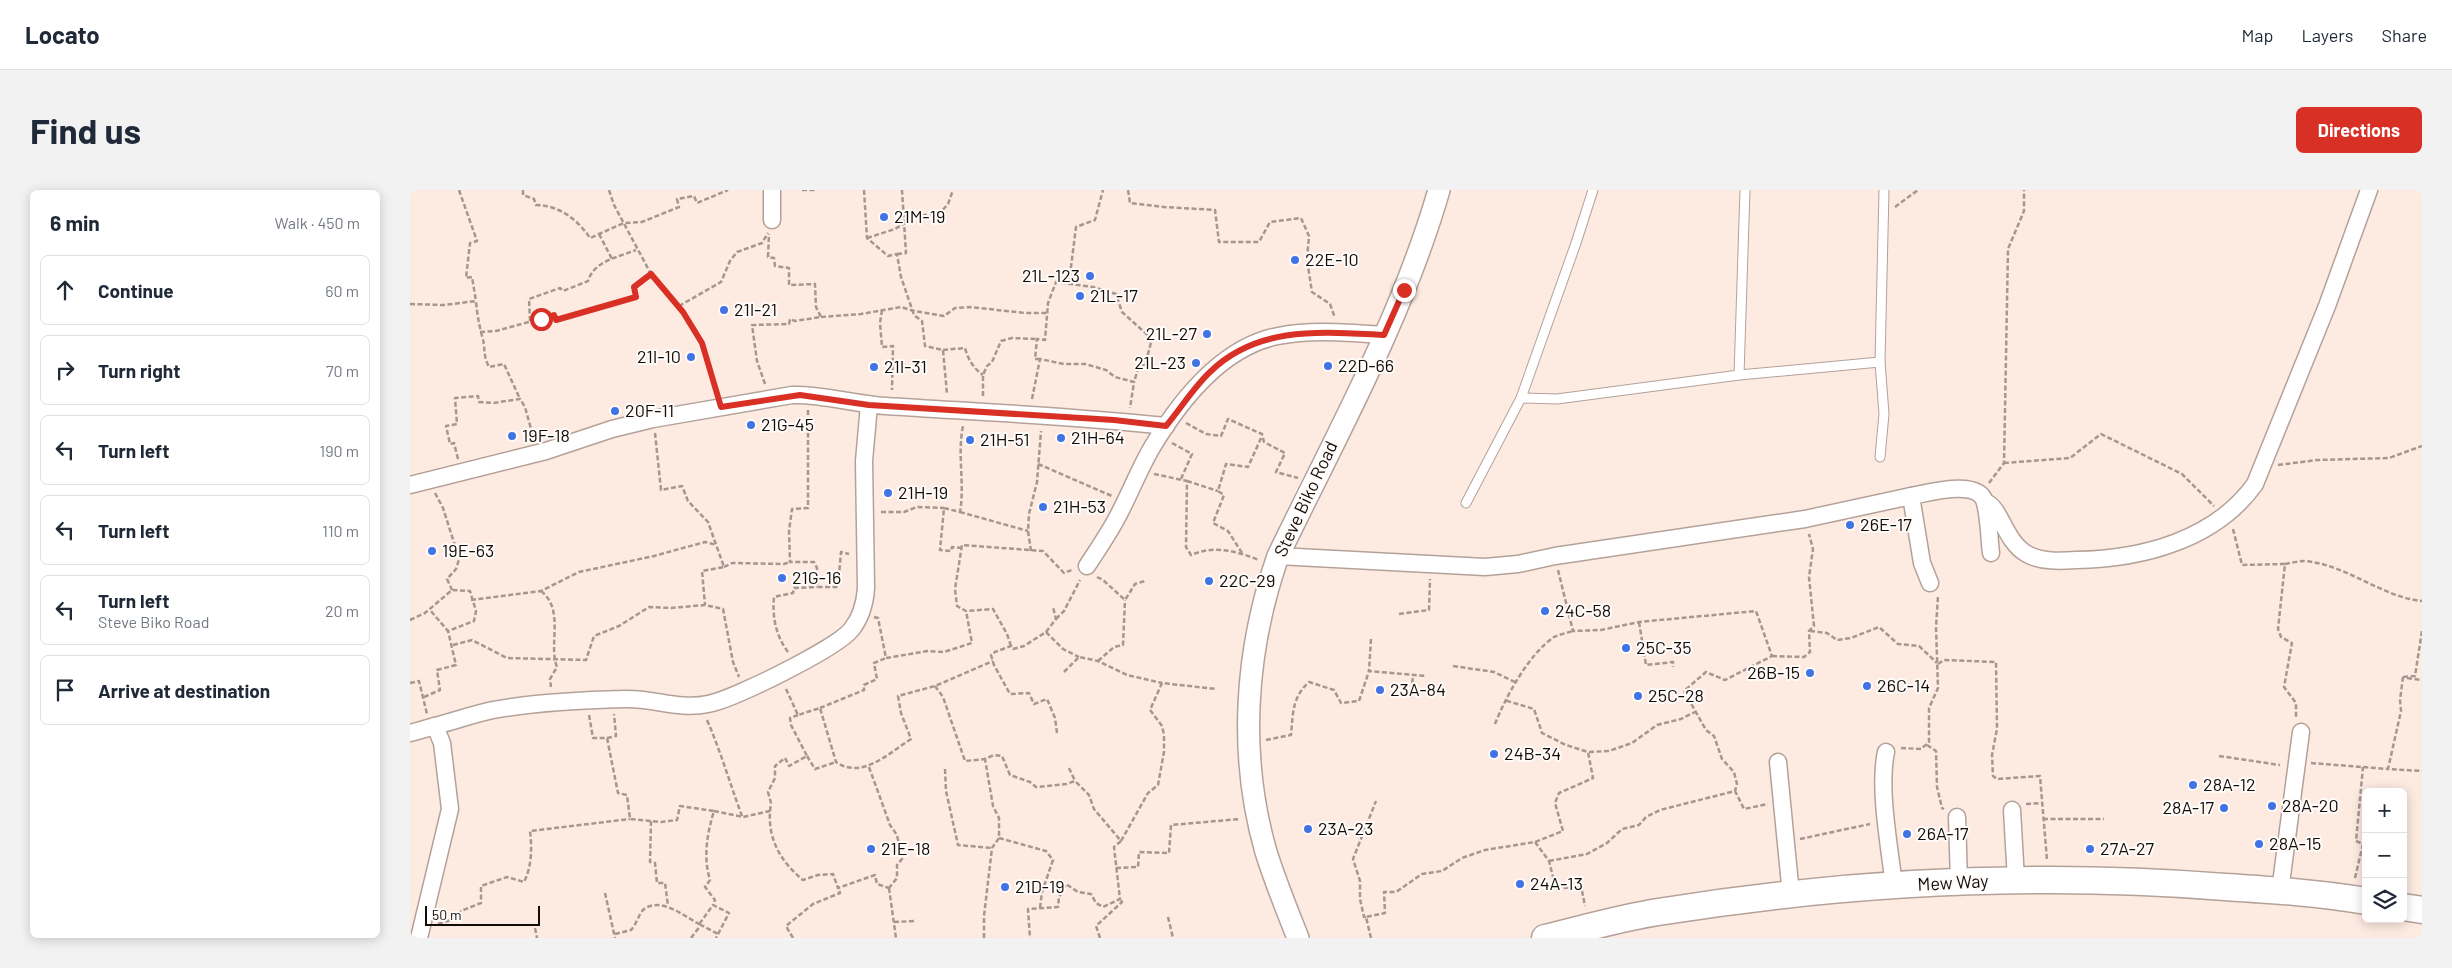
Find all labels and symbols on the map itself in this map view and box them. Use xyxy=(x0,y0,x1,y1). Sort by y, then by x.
place label: 21M-19 xyxy=(894,205,945,227)
marker: 21M-19 xyxy=(878,211,890,223)
place label: 22E-10 xyxy=(1305,248,1359,270)
marker: 22E-10 xyxy=(1289,254,1301,266)
place label: 21L-123 xyxy=(1022,264,1080,286)
marker: 21L-123 xyxy=(1084,270,1096,282)
route end xyxy=(1393,279,1416,302)
place label: 21L-17 xyxy=(1090,284,1138,306)
marker: 21L-17 xyxy=(1074,290,1086,302)
place label: 21I-21 xyxy=(734,298,777,320)
marker: 21I-21 xyxy=(718,304,730,316)
route start xyxy=(530,308,553,331)
place label: 21L-27 xyxy=(1146,322,1197,344)
marker: 21L-27 xyxy=(1201,328,1213,340)
place label: 21I-10 xyxy=(637,345,681,367)
marker: 21I-10 xyxy=(685,351,697,363)
place label: 21L-23 xyxy=(1134,351,1186,373)
place label: 22D-66 xyxy=(1338,354,1394,376)
place label: 21I-31 xyxy=(884,355,927,377)
marker: 21L-23 xyxy=(1190,357,1202,369)
marker: 22D-66 xyxy=(1322,360,1334,372)
marker: 21I-31 xyxy=(868,361,880,373)
place label: 20F-11 xyxy=(625,399,674,421)
marker: 20F-11 xyxy=(609,405,621,417)
place label: 21G-45 xyxy=(761,413,814,435)
marker: 21G-45 xyxy=(745,419,757,431)
place label: 19F-18 xyxy=(522,424,570,446)
place label: 21H-64 xyxy=(1071,426,1125,448)
place label: 21H-51 xyxy=(980,428,1030,450)
marker: 19F-18 xyxy=(506,430,518,442)
marker: 21H-64 xyxy=(1055,432,1067,444)
marker: 21H-51 xyxy=(964,434,976,446)
street label: Steve Biko Road xyxy=(1269,437,1342,560)
place label: 21H-19 xyxy=(898,481,948,503)
marker: 21H-19 xyxy=(882,487,894,499)
place label: 21H-53 xyxy=(1053,495,1106,517)
marker: 21H-53 xyxy=(1037,501,1049,513)
place label: 26E-17 xyxy=(1860,513,1912,535)
marker: 26E-17 xyxy=(1844,519,1856,531)
place label: 19E-63 xyxy=(442,539,494,561)
marker: 19E-63 xyxy=(426,545,438,557)
place label: 21G-16 xyxy=(792,566,841,588)
place label: 22C-29 xyxy=(1219,569,1275,591)
marker: 21G-16 xyxy=(776,572,788,584)
marker: 22C-29 xyxy=(1203,575,1215,587)
place label: 24C-58 xyxy=(1555,599,1611,621)
marker: 24C-58 xyxy=(1539,605,1551,617)
place label: 25C-35 xyxy=(1636,636,1691,658)
marker: 25C-35 xyxy=(1620,642,1632,654)
place label: 26B-15 xyxy=(1747,661,1800,683)
marker: 26B-15 xyxy=(1804,667,1816,679)
place label: 26C-14 xyxy=(1877,674,1930,696)
place label: 23A-84 xyxy=(1390,678,1446,700)
marker: 26C-14 xyxy=(1861,680,1873,692)
marker: 23A-84 xyxy=(1374,684,1386,696)
place label: 25C-28 xyxy=(1648,684,1704,706)
marker: 25C-28 xyxy=(1632,690,1644,702)
place label: 24B-34 xyxy=(1504,742,1561,764)
marker: 24B-34 xyxy=(1488,748,1500,760)
place label: 28A-12 xyxy=(2203,773,2256,795)
marker: 28A-12 xyxy=(2187,779,2199,791)
place label: 28A-20 xyxy=(2282,794,2339,816)
place label: 28A-17 xyxy=(2162,796,2214,818)
marker: 28A-20 xyxy=(2266,800,2278,812)
marker: 28A-17 xyxy=(2218,802,2230,814)
place label: 23A-23 xyxy=(1318,817,1373,839)
place label: 26A-17 xyxy=(1917,822,1969,844)
marker: 23A-23 xyxy=(1302,823,1314,835)
marker: 26A-17 xyxy=(1901,828,1913,840)
place label: 28A-15 xyxy=(2269,832,2321,854)
place label: 21E-18 xyxy=(881,837,930,859)
place label: 27A-27 xyxy=(2100,837,2155,859)
marker: 28A-15 xyxy=(2253,838,2265,850)
marker: 21E-18 xyxy=(865,843,877,855)
marker: 27A-27 xyxy=(2084,843,2096,855)
street label: Mew Way xyxy=(1917,869,1989,895)
place label: 24A-13 xyxy=(1530,872,1583,894)
place label: 21D-19 xyxy=(1015,875,1065,897)
marker: 24A-13 xyxy=(1514,878,1526,890)
marker: 21D-19 xyxy=(999,881,1011,893)
scale bar xyxy=(425,903,540,926)

